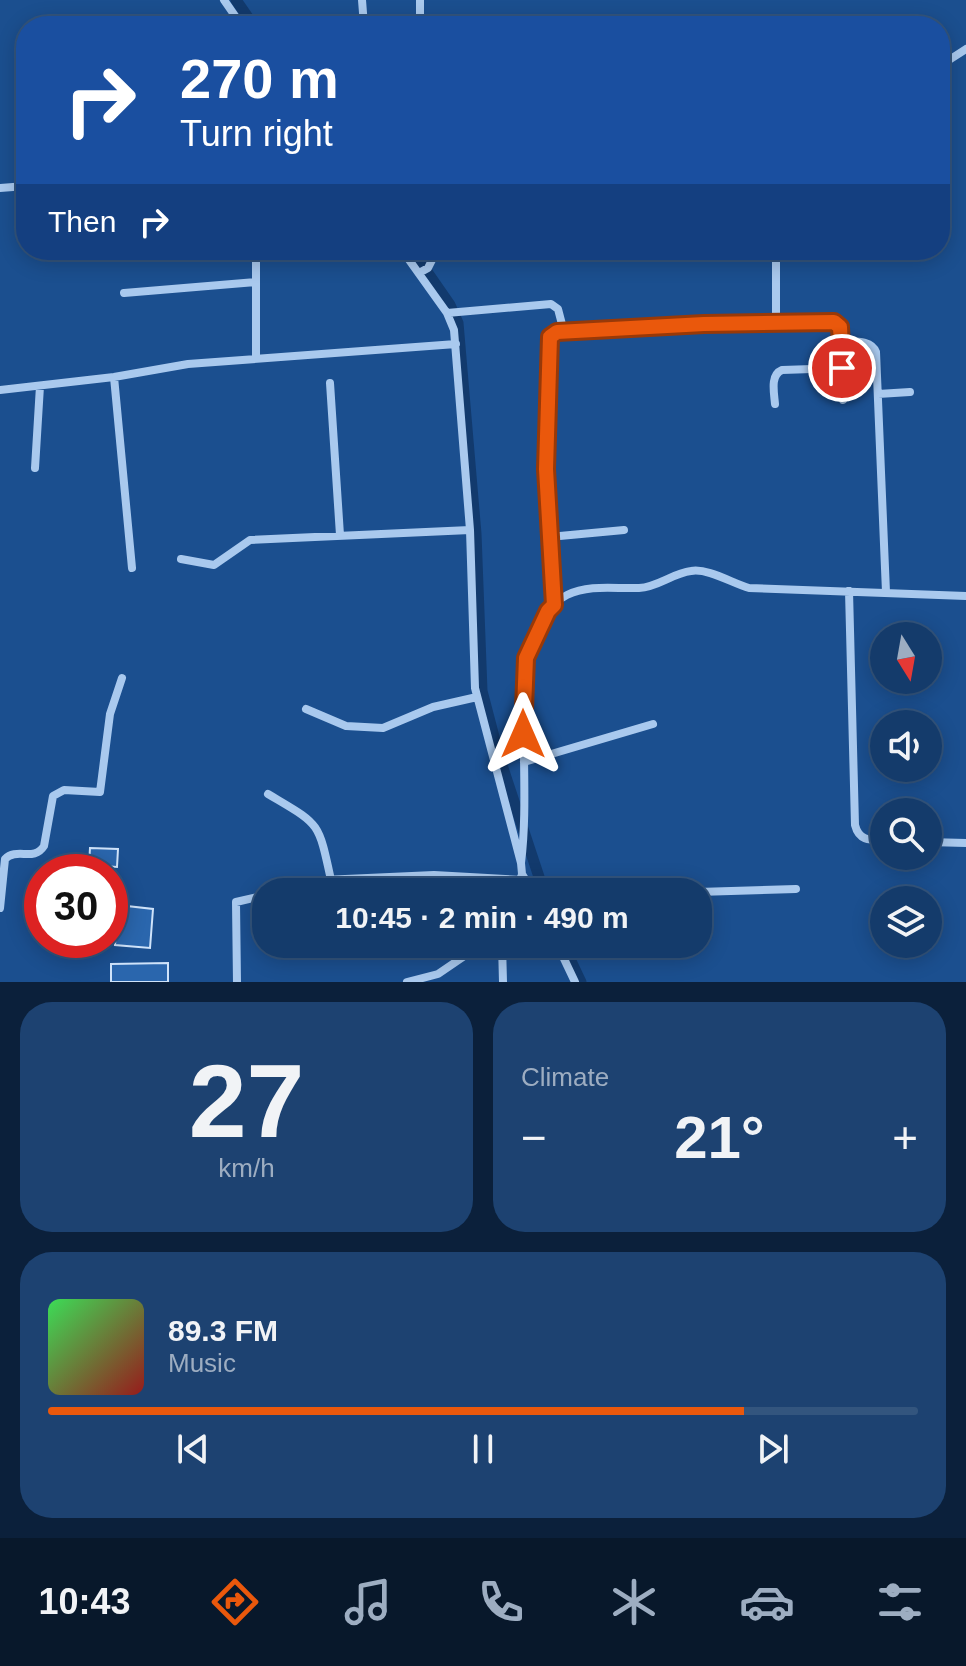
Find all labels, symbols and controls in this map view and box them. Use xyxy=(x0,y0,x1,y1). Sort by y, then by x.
text: 270 m xyxy=(180,47,339,110)
icon: right xyxy=(48,48,152,152)
text: Turn right xyxy=(180,113,333,154)
icon: right xyxy=(132,200,176,244)
text: Then xyxy=(48,205,116,238)
pin xyxy=(808,334,876,402)
icon: arrive xyxy=(820,346,864,390)
north arrow xyxy=(870,622,942,694)
map controls xyxy=(870,622,942,958)
position arrow xyxy=(481,692,565,776)
button: sound xyxy=(870,710,942,782)
button: search xyxy=(870,798,942,870)
speed limit sign: 30 xyxy=(24,854,128,958)
button: layers xyxy=(870,886,942,958)
text: 10:45 · 2 min · 490 m xyxy=(335,901,629,934)
text: 27 xyxy=(189,1043,304,1159)
text: Climate xyxy=(521,1062,609,1092)
text: 21° xyxy=(674,1104,765,1171)
text: − xyxy=(521,1113,547,1162)
text: + xyxy=(892,1113,918,1162)
text: km/h xyxy=(218,1153,275,1183)
text: 89.3 FM xyxy=(168,1314,278,1347)
text: Music xyxy=(168,1348,236,1378)
icon: previous xyxy=(171,1427,215,1471)
icon: pause xyxy=(461,1427,505,1471)
icon: next xyxy=(751,1427,795,1471)
icon: directions xyxy=(207,1574,263,1630)
icon: music xyxy=(340,1574,396,1630)
icon: phone xyxy=(473,1574,529,1630)
icon: climate xyxy=(606,1574,662,1630)
icon: car xyxy=(739,1574,795,1630)
icon: filters xyxy=(872,1574,928,1630)
text: 10:43 xyxy=(38,1581,131,1622)

